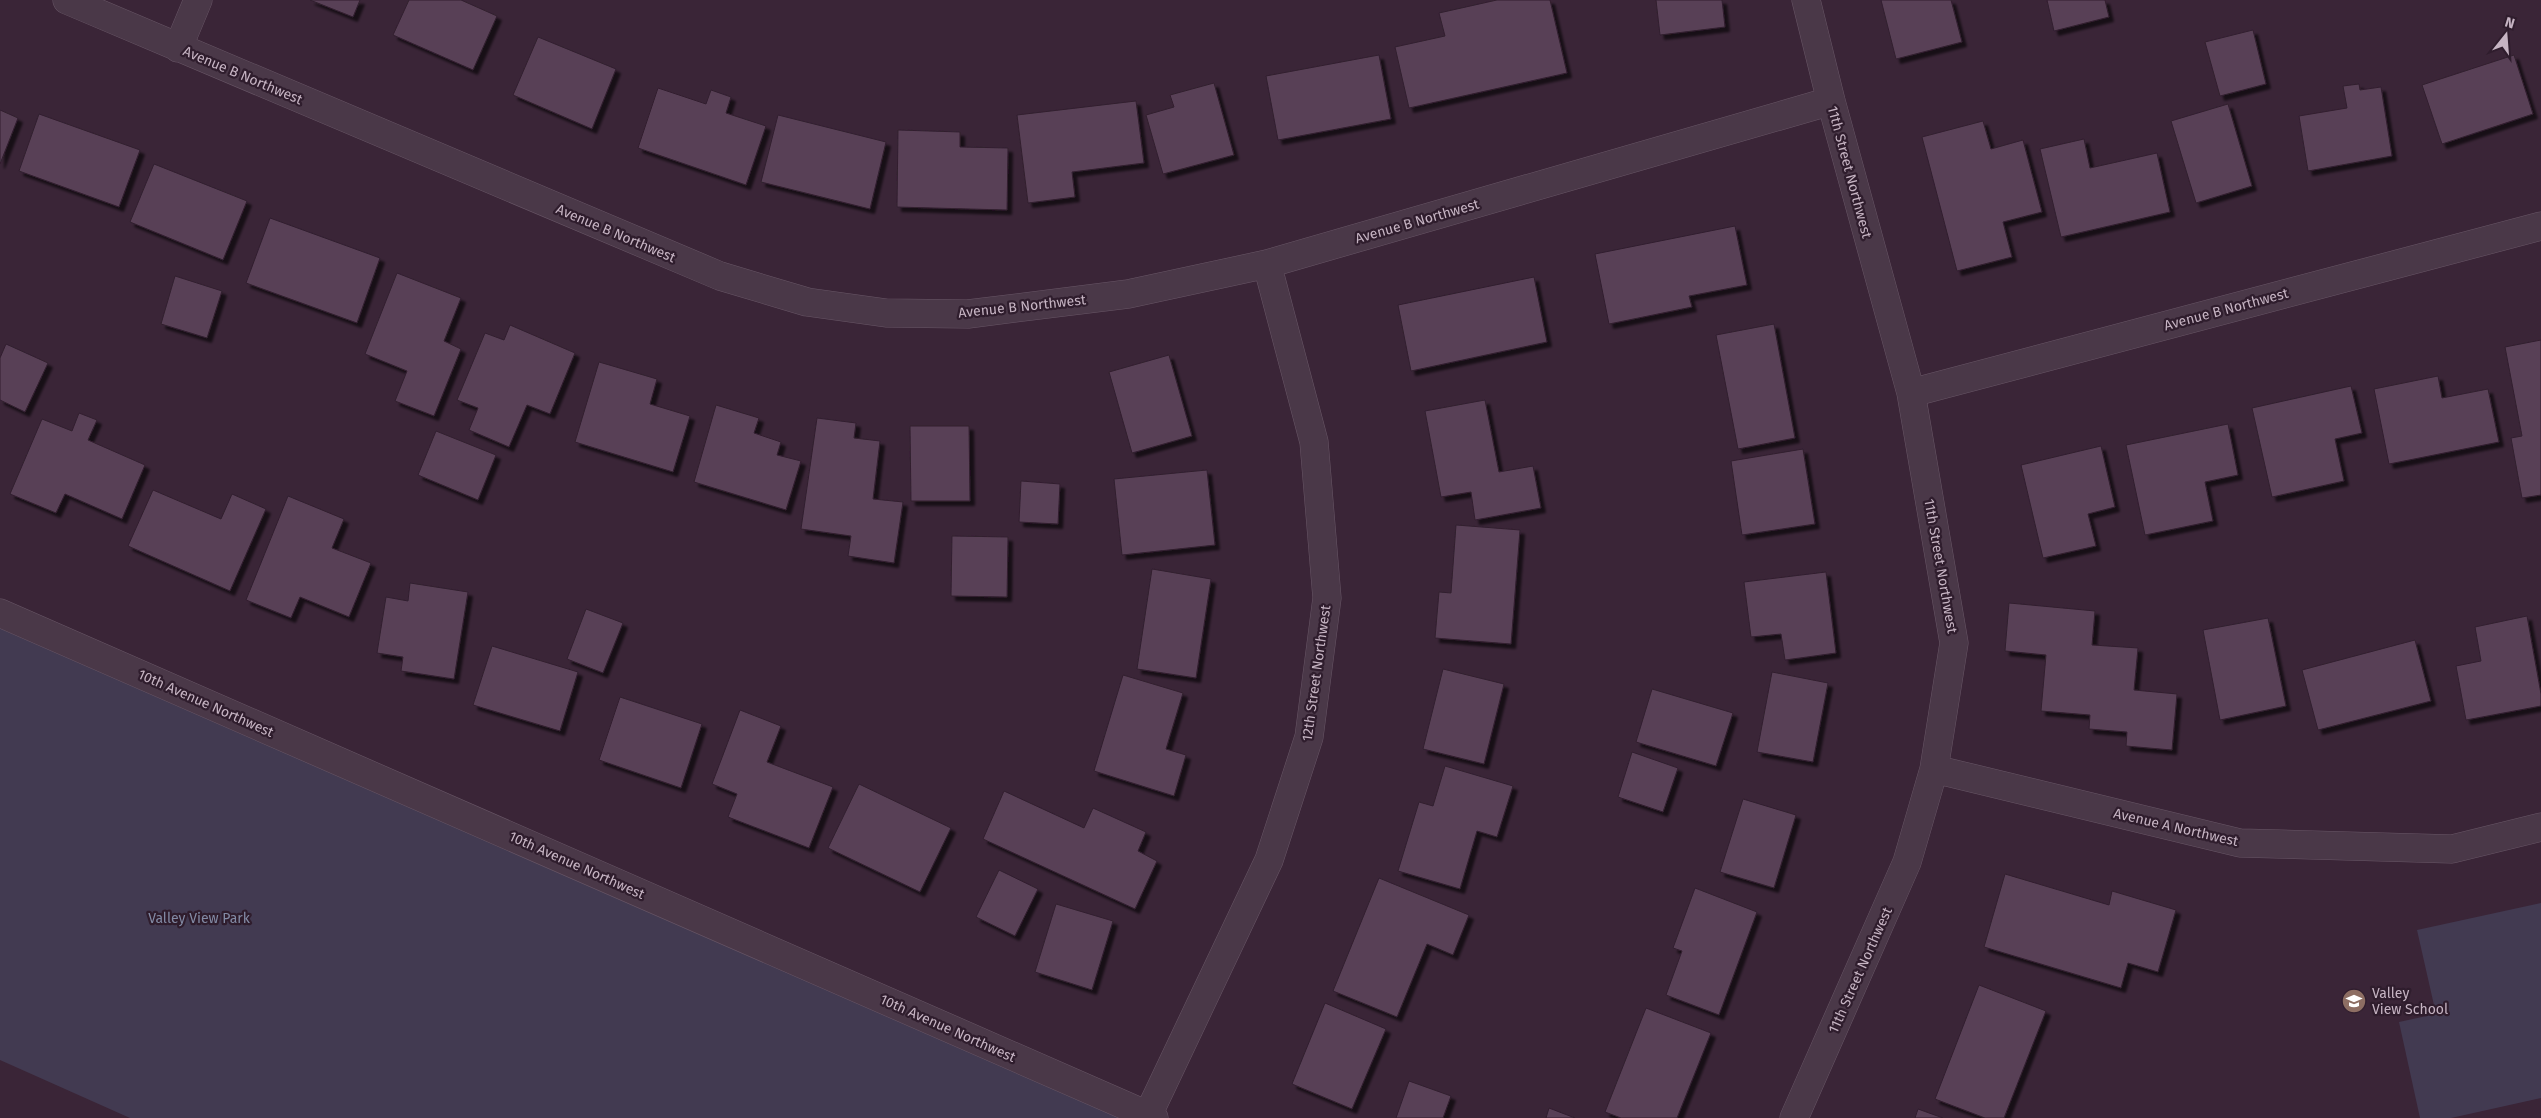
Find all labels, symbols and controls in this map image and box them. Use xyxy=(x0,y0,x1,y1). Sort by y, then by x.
north arrow xyxy=(2481,10,2531,60)
text: N xyxy=(2503,14,2517,33)
street label: Avenue B Northwest xyxy=(181,43,306,109)
street label: 11th Street Northwest xyxy=(1824,104,1876,241)
street label: Avenue B Northwest xyxy=(1353,195,1482,247)
street label: Avenue B Northwest xyxy=(554,201,679,267)
street label: Avenue B Northwest xyxy=(2162,284,2291,334)
street label: Avenue B Northwest xyxy=(957,291,1088,322)
street label: 11th Street Northwest xyxy=(1920,498,1961,636)
street label: 12th Street Northwest xyxy=(1299,603,1335,742)
street label: 10th Avenue Northwest xyxy=(135,666,277,741)
street label: Avenue A Northwest xyxy=(2112,805,2241,850)
street label: 10th Avenue Northwest xyxy=(506,828,648,903)
street label: 11th Street Northwest xyxy=(1825,904,1896,1036)
park label: Valley View Park xyxy=(148,910,251,927)
place label: Valley View School xyxy=(2372,985,2448,1018)
school or university icon: Valley View School xyxy=(2341,988,2367,1014)
street label: 10th Avenue Northwest xyxy=(877,991,1019,1066)

